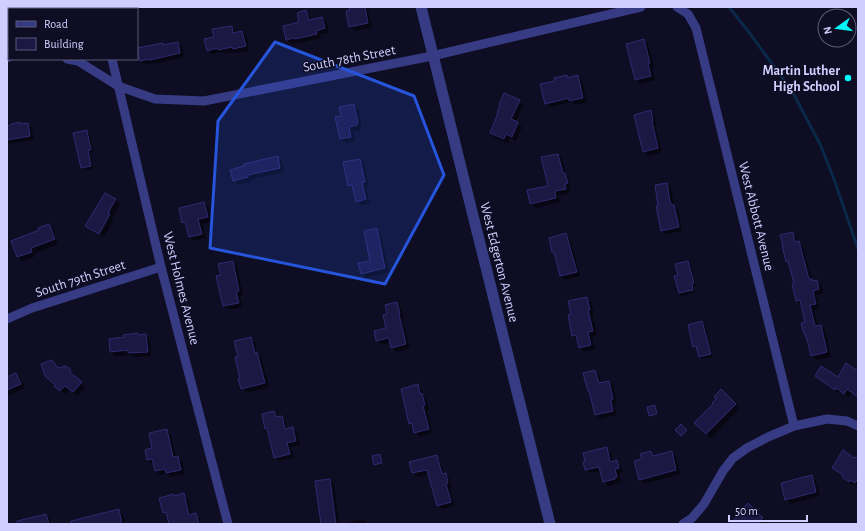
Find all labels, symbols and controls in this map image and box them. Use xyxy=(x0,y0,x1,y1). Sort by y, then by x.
legend xyxy=(8,8,138,60)
north arrow xyxy=(817,8,857,48)
text: Road xyxy=(44,18,68,30)
text: N xyxy=(822,25,834,35)
text: Building xyxy=(44,38,84,50)
street label: South 78th Street xyxy=(302,43,397,75)
place label: Martin Luther High School xyxy=(762,64,840,94)
marker: Martin Luther High School xyxy=(843,73,853,83)
street label: West Abbott Avenue xyxy=(736,160,776,272)
street label: West Edgerton Avenue xyxy=(477,201,521,324)
street label: West Holmes Avenue xyxy=(160,230,202,346)
street label: South 79th Street xyxy=(34,258,128,300)
scale bar xyxy=(729,497,807,523)
text: 50 m xyxy=(735,505,758,517)

